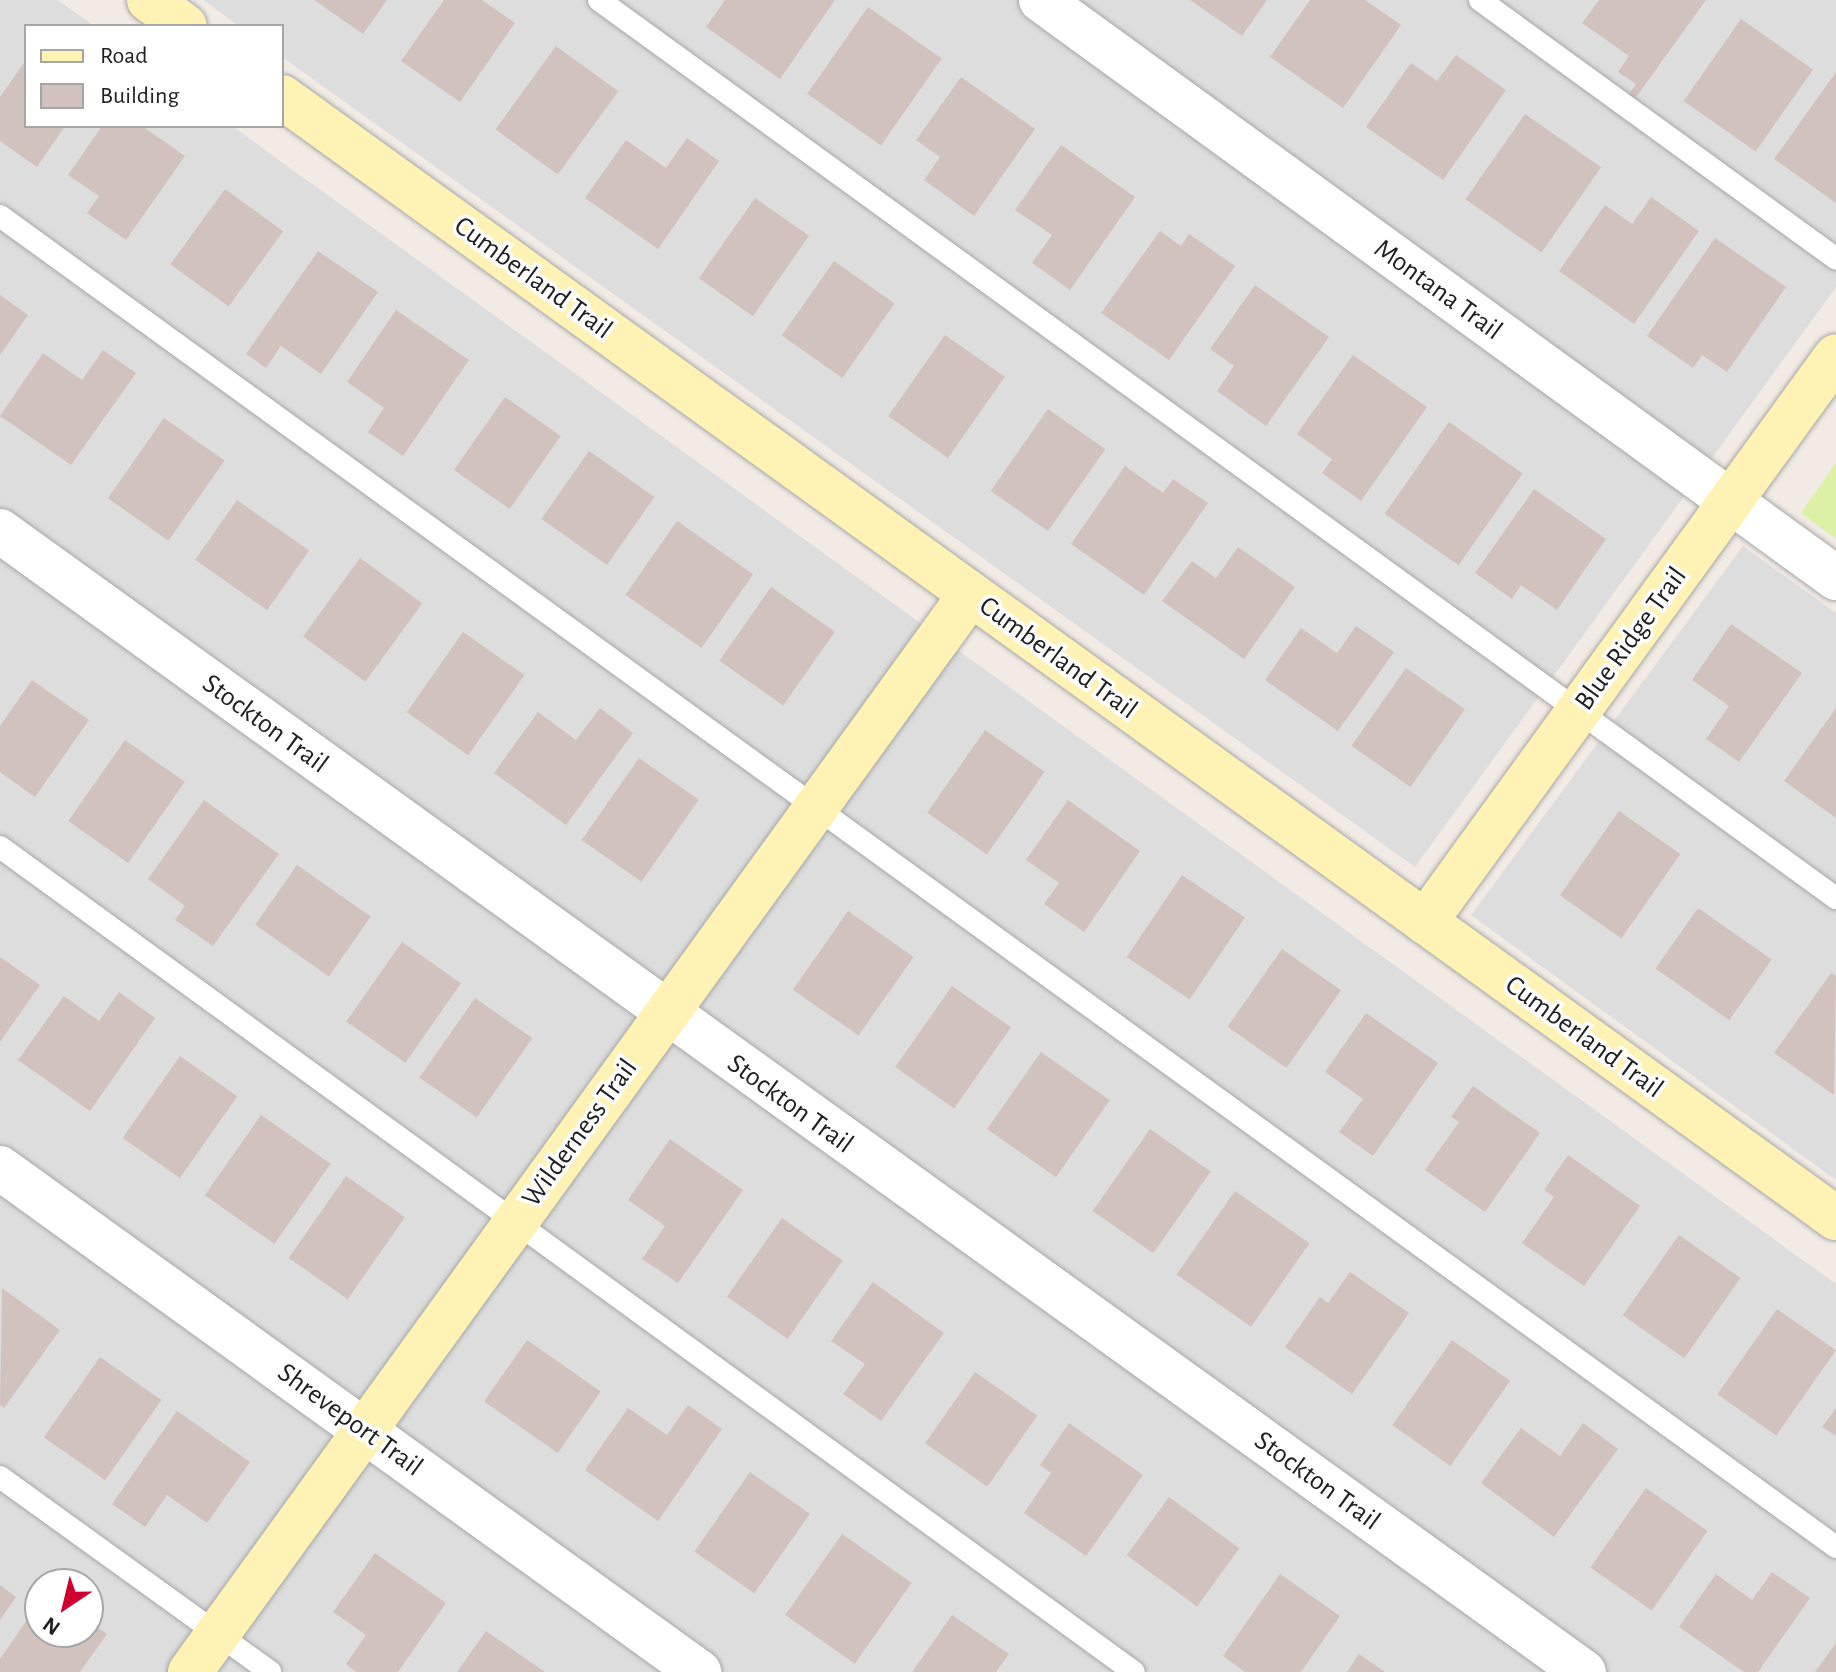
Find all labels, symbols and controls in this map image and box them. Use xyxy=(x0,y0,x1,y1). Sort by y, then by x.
legend xyxy=(24,24,284,128)
text: Road xyxy=(100,44,148,68)
text: Building xyxy=(100,84,179,108)
street label: Cumberland Trail xyxy=(447,209,619,347)
street label: Montana Trail xyxy=(1367,232,1509,348)
street label: Blue Ridge Trail xyxy=(1568,561,1694,717)
street label: Cumberland Trail xyxy=(972,589,1144,727)
street label: Stockton Trail xyxy=(195,667,335,781)
street label: Cumberland Trail xyxy=(1498,968,1670,1106)
street label: Stockton Trail xyxy=(720,1047,860,1161)
street label: Wilderness Trail xyxy=(515,1052,645,1214)
street label: Shreveport Trail xyxy=(271,1356,429,1484)
street label: Stockton Trail xyxy=(1247,1424,1387,1538)
north arrow xyxy=(24,1568,104,1648)
text: N xyxy=(39,1613,64,1639)

